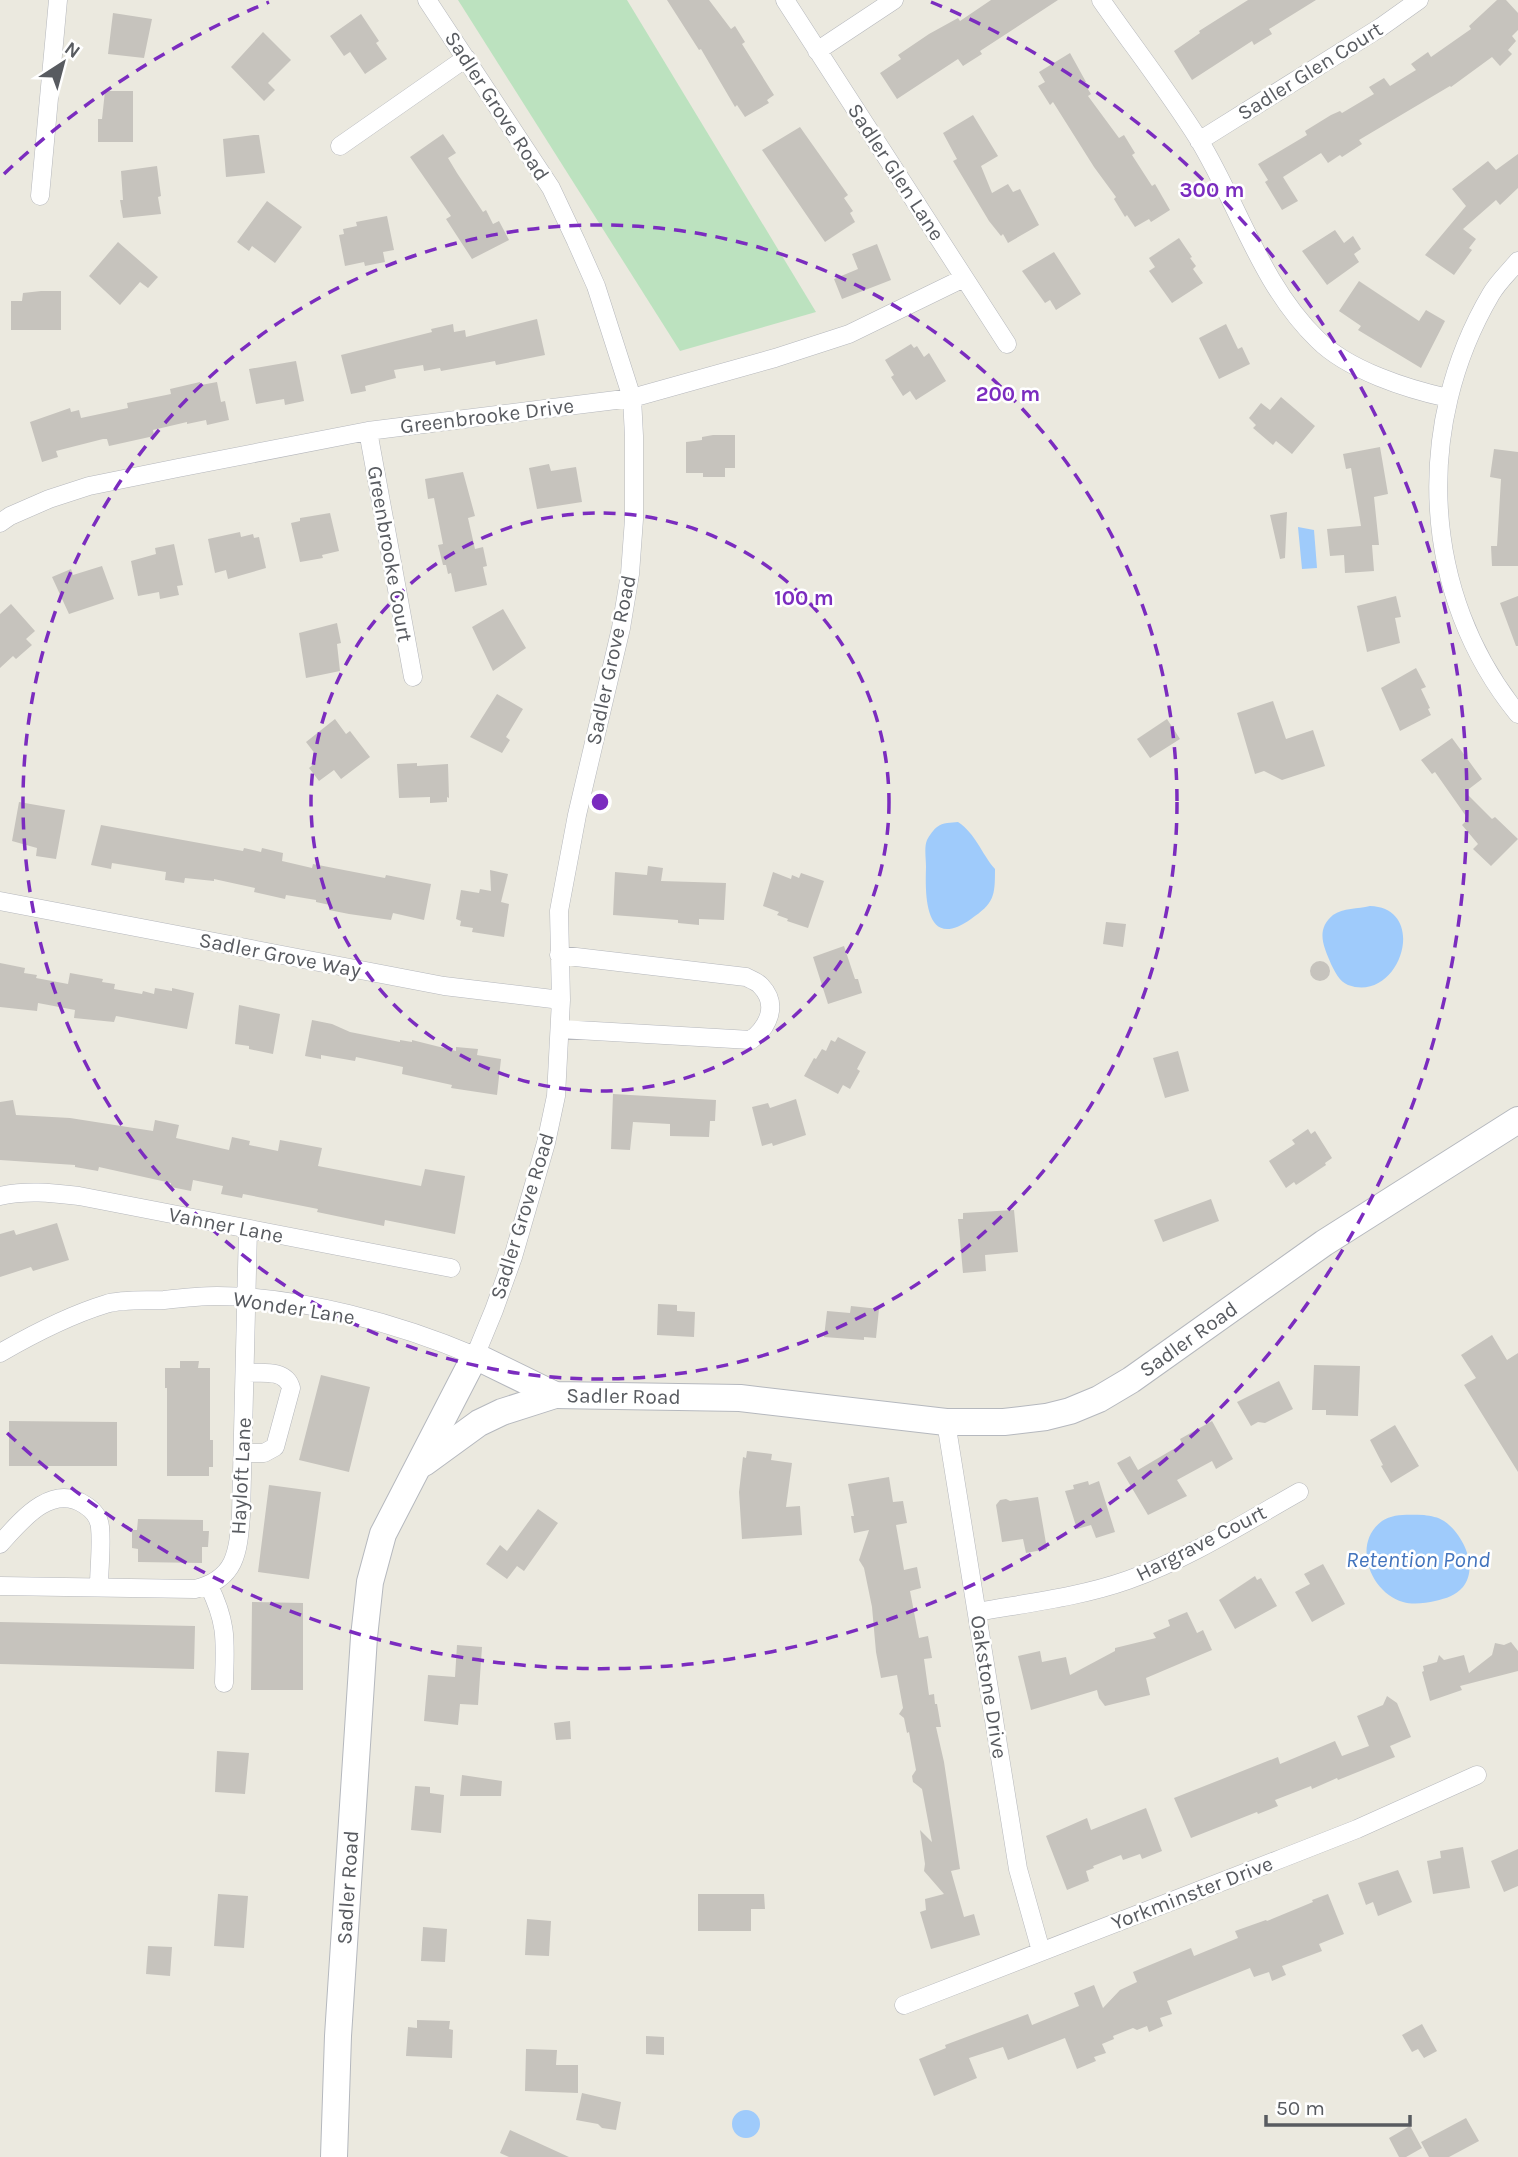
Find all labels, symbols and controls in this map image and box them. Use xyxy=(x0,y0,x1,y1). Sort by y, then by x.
street label: Sadler Glen Court xyxy=(1233,17,1387,125)
street label: Sadler Grove Road xyxy=(440,27,554,185)
north arrow xyxy=(28,28,98,98)
text: N xyxy=(60,37,84,63)
street label: Sadler Glen Lane xyxy=(843,99,949,245)
text: 300 m xyxy=(1180,178,1244,202)
text: 200 m xyxy=(976,382,1040,406)
street label: Greenbrooke Drive xyxy=(399,393,575,439)
street label: Greenbrooke Court xyxy=(363,464,417,644)
street label: Sadler Grove Road xyxy=(581,573,641,747)
text: 100 m xyxy=(774,586,834,610)
centre of rings xyxy=(588,790,612,814)
street label: Sadler Grove Way xyxy=(197,928,363,982)
street label: Sadler Grove Road xyxy=(485,1130,559,1302)
street label: Vanner Lane xyxy=(167,1202,285,1248)
street label: Wonder Lane xyxy=(231,1287,357,1329)
street label: Sadler Road xyxy=(1135,1296,1242,1382)
street label: Sadler Road xyxy=(566,1383,681,1409)
street label: Hayloft Lane xyxy=(226,1417,256,1535)
street label: Hargrave Court xyxy=(1132,1500,1270,1586)
water label: Retention Pond xyxy=(1346,1546,1490,1573)
street label: Oakstone Drive xyxy=(966,1614,1012,1760)
street label: Sadler Road xyxy=(332,1830,363,1945)
street label: Yorkminster Drive xyxy=(1108,1851,1276,1935)
scale bar xyxy=(1266,2084,1410,2128)
text: 50 m xyxy=(1276,2096,1325,2120)

